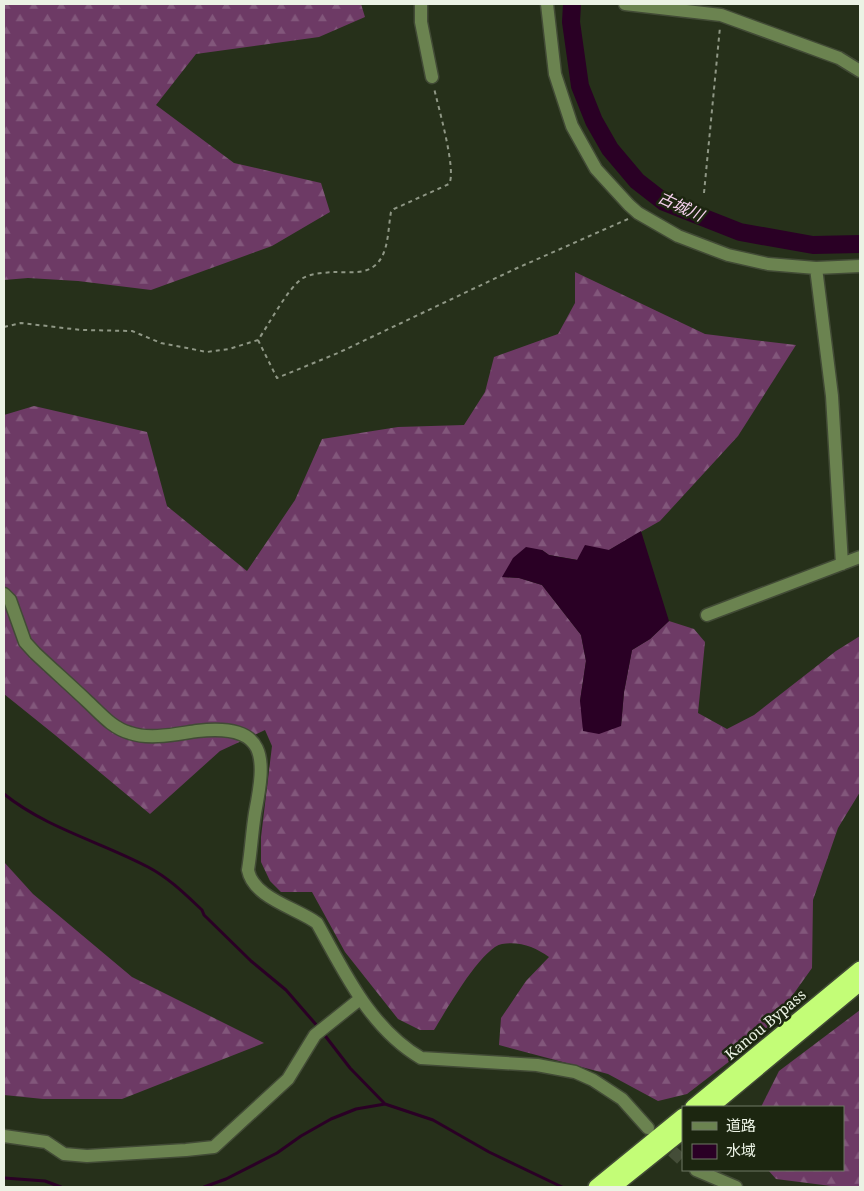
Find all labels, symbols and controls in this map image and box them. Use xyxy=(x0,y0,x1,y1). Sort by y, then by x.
water label: 古城川 xyxy=(655,186,709,227)
street label: Kanou Bypass xyxy=(720,984,810,1064)
legend xyxy=(682,1106,844,1171)
text: 道路 xyxy=(726,1115,756,1135)
text: 水域 xyxy=(726,1140,756,1160)

